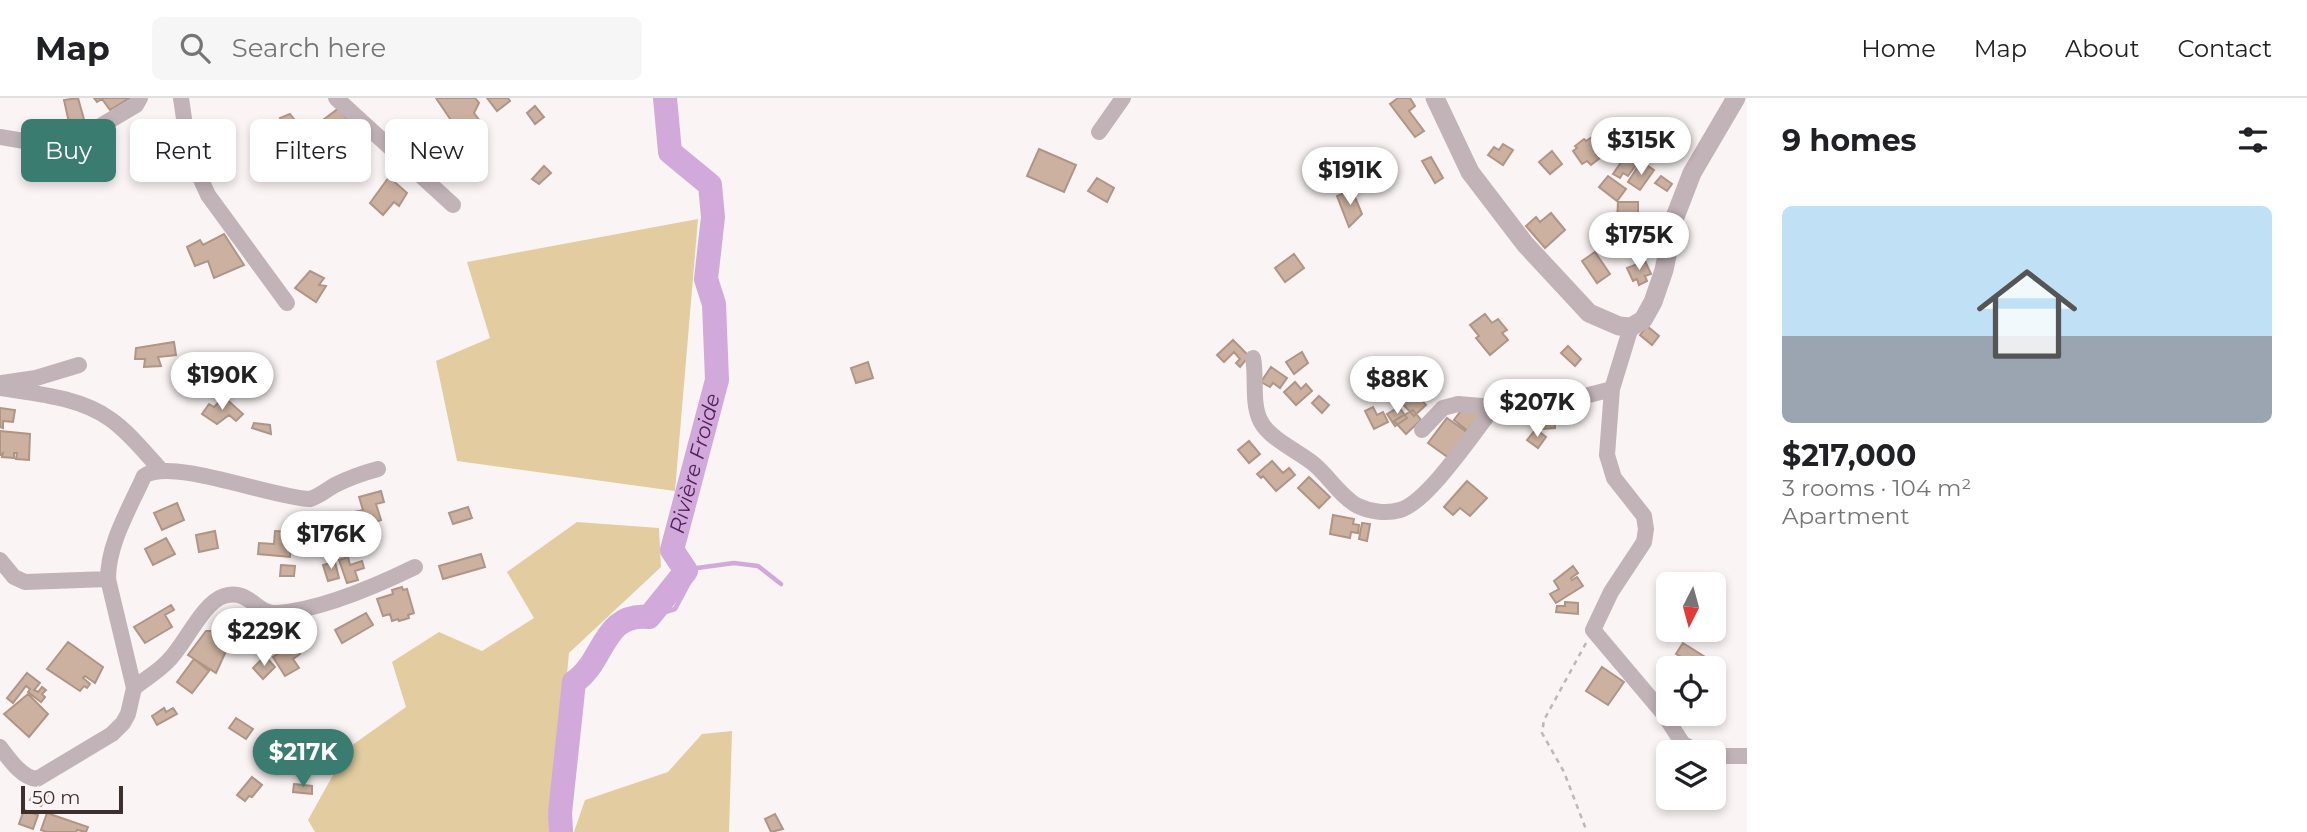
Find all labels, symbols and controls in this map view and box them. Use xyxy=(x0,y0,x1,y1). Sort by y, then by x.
search box xyxy=(152,17,642,80)
text: Map xyxy=(35,28,110,68)
icon: search xyxy=(176,29,214,67)
text: Search here xyxy=(232,32,386,64)
text: Home xyxy=(1861,34,1936,63)
text: Map xyxy=(1974,34,2027,63)
text: About xyxy=(2065,34,2139,63)
text: Contact xyxy=(2177,34,2272,63)
pin: $315K xyxy=(1592,118,1690,177)
chip: Buy xyxy=(21,119,116,182)
chip: Rent xyxy=(130,119,236,182)
chip: Filters xyxy=(250,119,371,182)
chip: New xyxy=(385,119,488,182)
icon: filters xyxy=(2234,121,2272,159)
text: 9 homes xyxy=(1782,122,1917,159)
text: $315K xyxy=(1607,126,1675,154)
pin: $191K xyxy=(1301,148,1399,207)
text: $191K xyxy=(1318,156,1382,184)
pin: $175K xyxy=(1590,212,1688,272)
text: $175K xyxy=(1605,221,1673,249)
icon: home xyxy=(1964,251,2090,377)
pin: $190K xyxy=(173,352,271,412)
pin: $88K xyxy=(1356,356,1438,416)
text: $190K xyxy=(187,361,257,389)
text: $88K xyxy=(1366,365,1428,393)
pin: $207K xyxy=(1488,380,1586,439)
text: $207K xyxy=(1499,388,1575,416)
water label: Rivière Froide xyxy=(664,391,725,536)
text: $217,000 xyxy=(1782,437,1916,474)
text: 3 rooms · 104 m² xyxy=(1782,474,1971,502)
text: Apartment xyxy=(1782,502,1910,530)
pin: $176K xyxy=(282,512,380,571)
text: $176K xyxy=(297,520,365,548)
north arrow xyxy=(1656,572,1726,642)
map controls xyxy=(1656,572,1726,810)
pin: $229K xyxy=(215,608,313,668)
text: $229K xyxy=(227,617,301,645)
button: locate xyxy=(1656,656,1726,726)
pin: $217K xyxy=(254,730,352,789)
text: $217K xyxy=(269,738,337,766)
button: layers xyxy=(1656,740,1726,810)
scale bar xyxy=(21,783,122,815)
text: 50 m xyxy=(32,786,80,809)

